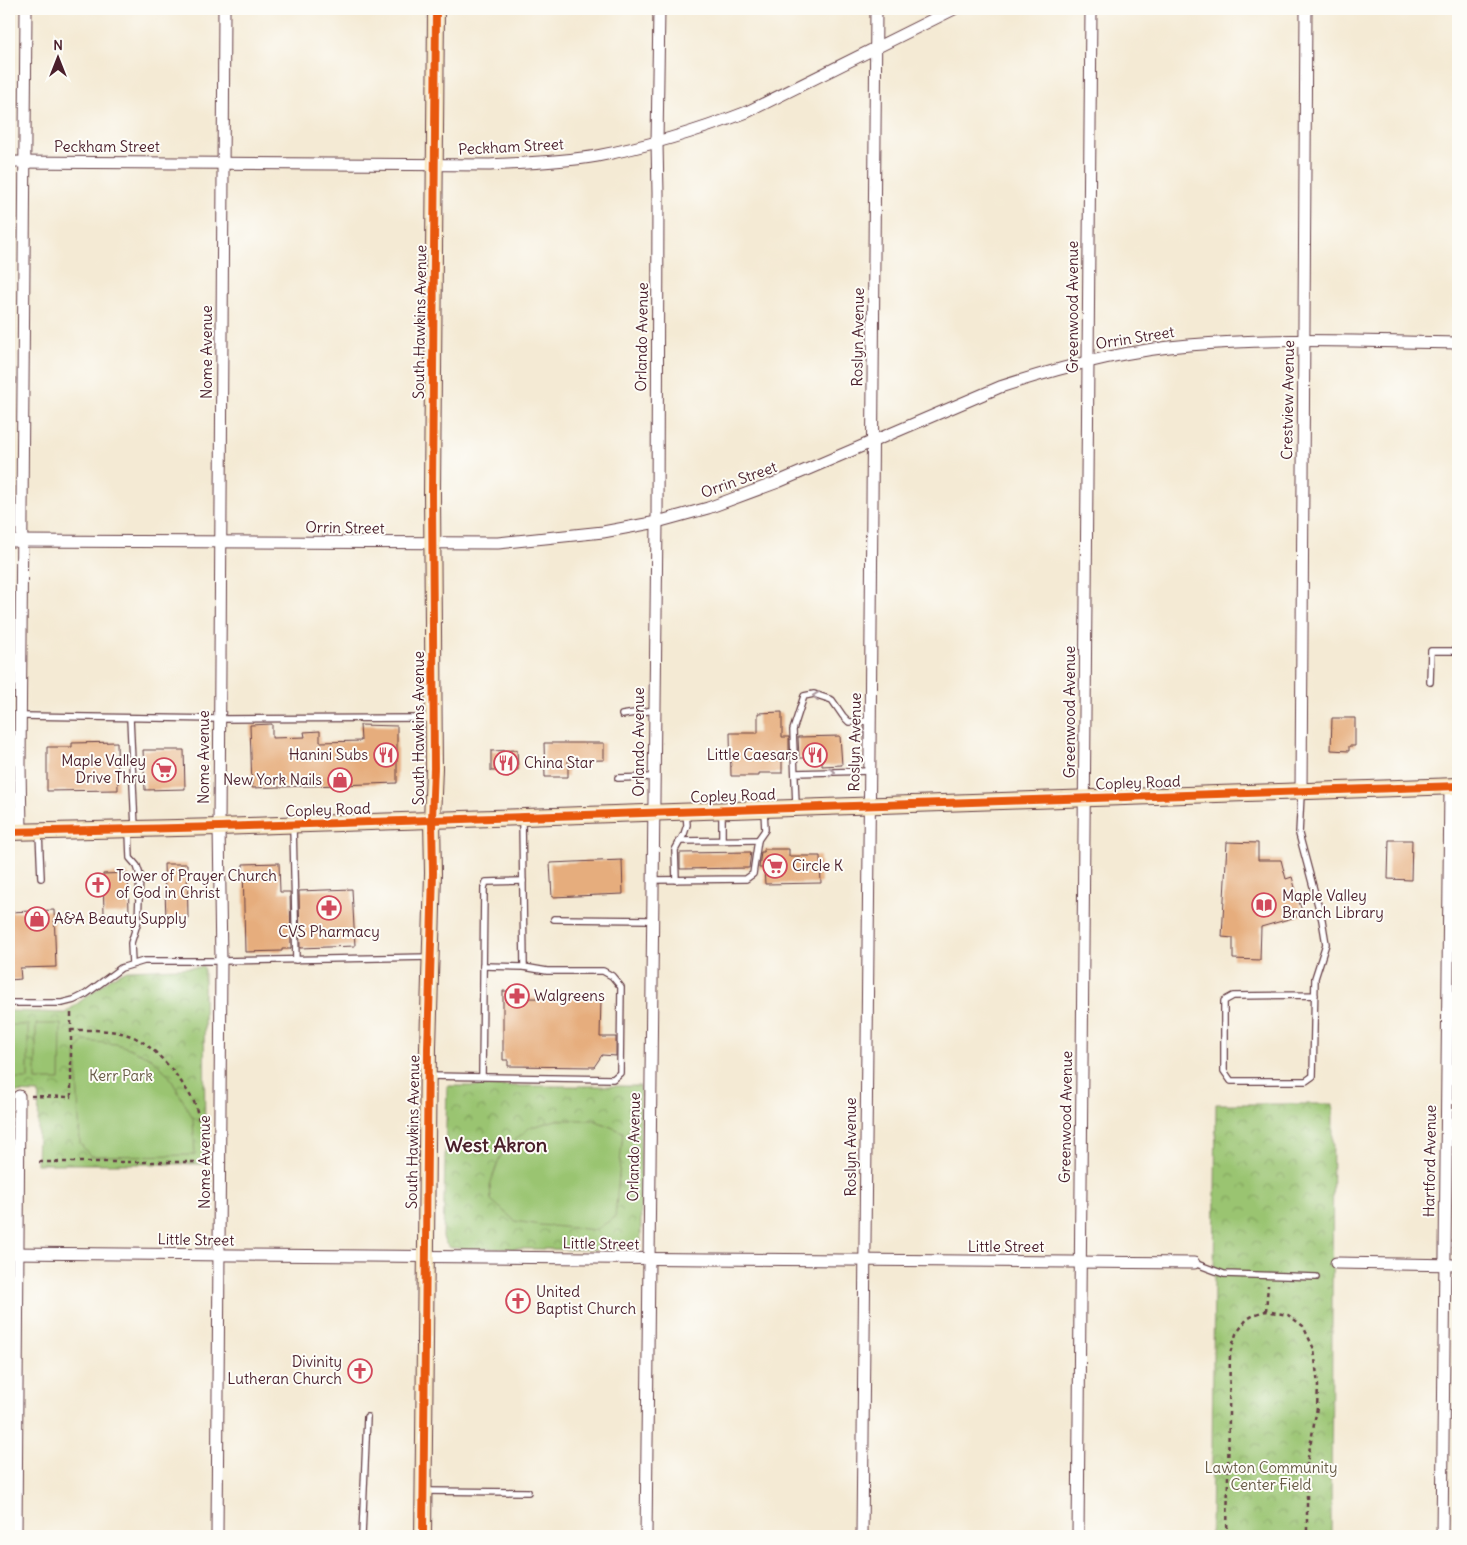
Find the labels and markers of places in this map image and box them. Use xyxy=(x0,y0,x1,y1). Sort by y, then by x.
restaurant icon: Hanini Subs xyxy=(373,742,399,768)
restaurant icon: Little Caesars xyxy=(802,742,828,768)
place label: Hanini Subs xyxy=(289,745,368,764)
place label: Little Caesars xyxy=(707,745,798,764)
restaurant icon: China Star xyxy=(493,750,519,776)
place label: Maple Valley Drive Thru xyxy=(61,751,146,787)
place label: China Star xyxy=(524,753,595,772)
supermarket icon: Maple Valley Drive Thru xyxy=(151,757,177,783)
shop icon: New York Nails xyxy=(327,767,353,793)
place label: New York Nails xyxy=(223,770,322,789)
supermarket icon: Circle K xyxy=(762,853,788,879)
place label: Circle K xyxy=(792,856,844,875)
place label: Tower of Prayer Church of God in Christ xyxy=(116,866,277,902)
church icon: Tower of Prayer Church of God in Christ xyxy=(85,872,111,898)
place label: Maple Valley Branch Library xyxy=(1282,886,1384,922)
library icon: Maple Valley Branch Library xyxy=(1251,892,1277,918)
pharmacy icon: CVS Pharmacy xyxy=(316,895,342,921)
shop icon: A&A Beauty Supply xyxy=(24,906,50,932)
place label: A&A Beauty Supply xyxy=(54,909,187,928)
place label: CVS Pharmacy xyxy=(278,922,380,941)
pharmacy icon: Walgreens xyxy=(504,983,530,1009)
place label: Walgreens xyxy=(534,986,605,1005)
place label: United Baptist Church xyxy=(536,1282,637,1318)
church icon: United Baptist Church xyxy=(505,1288,531,1314)
place label: Divinity Lutheran Church xyxy=(227,1352,342,1388)
church icon: Divinity Lutheran Church xyxy=(347,1358,373,1384)

